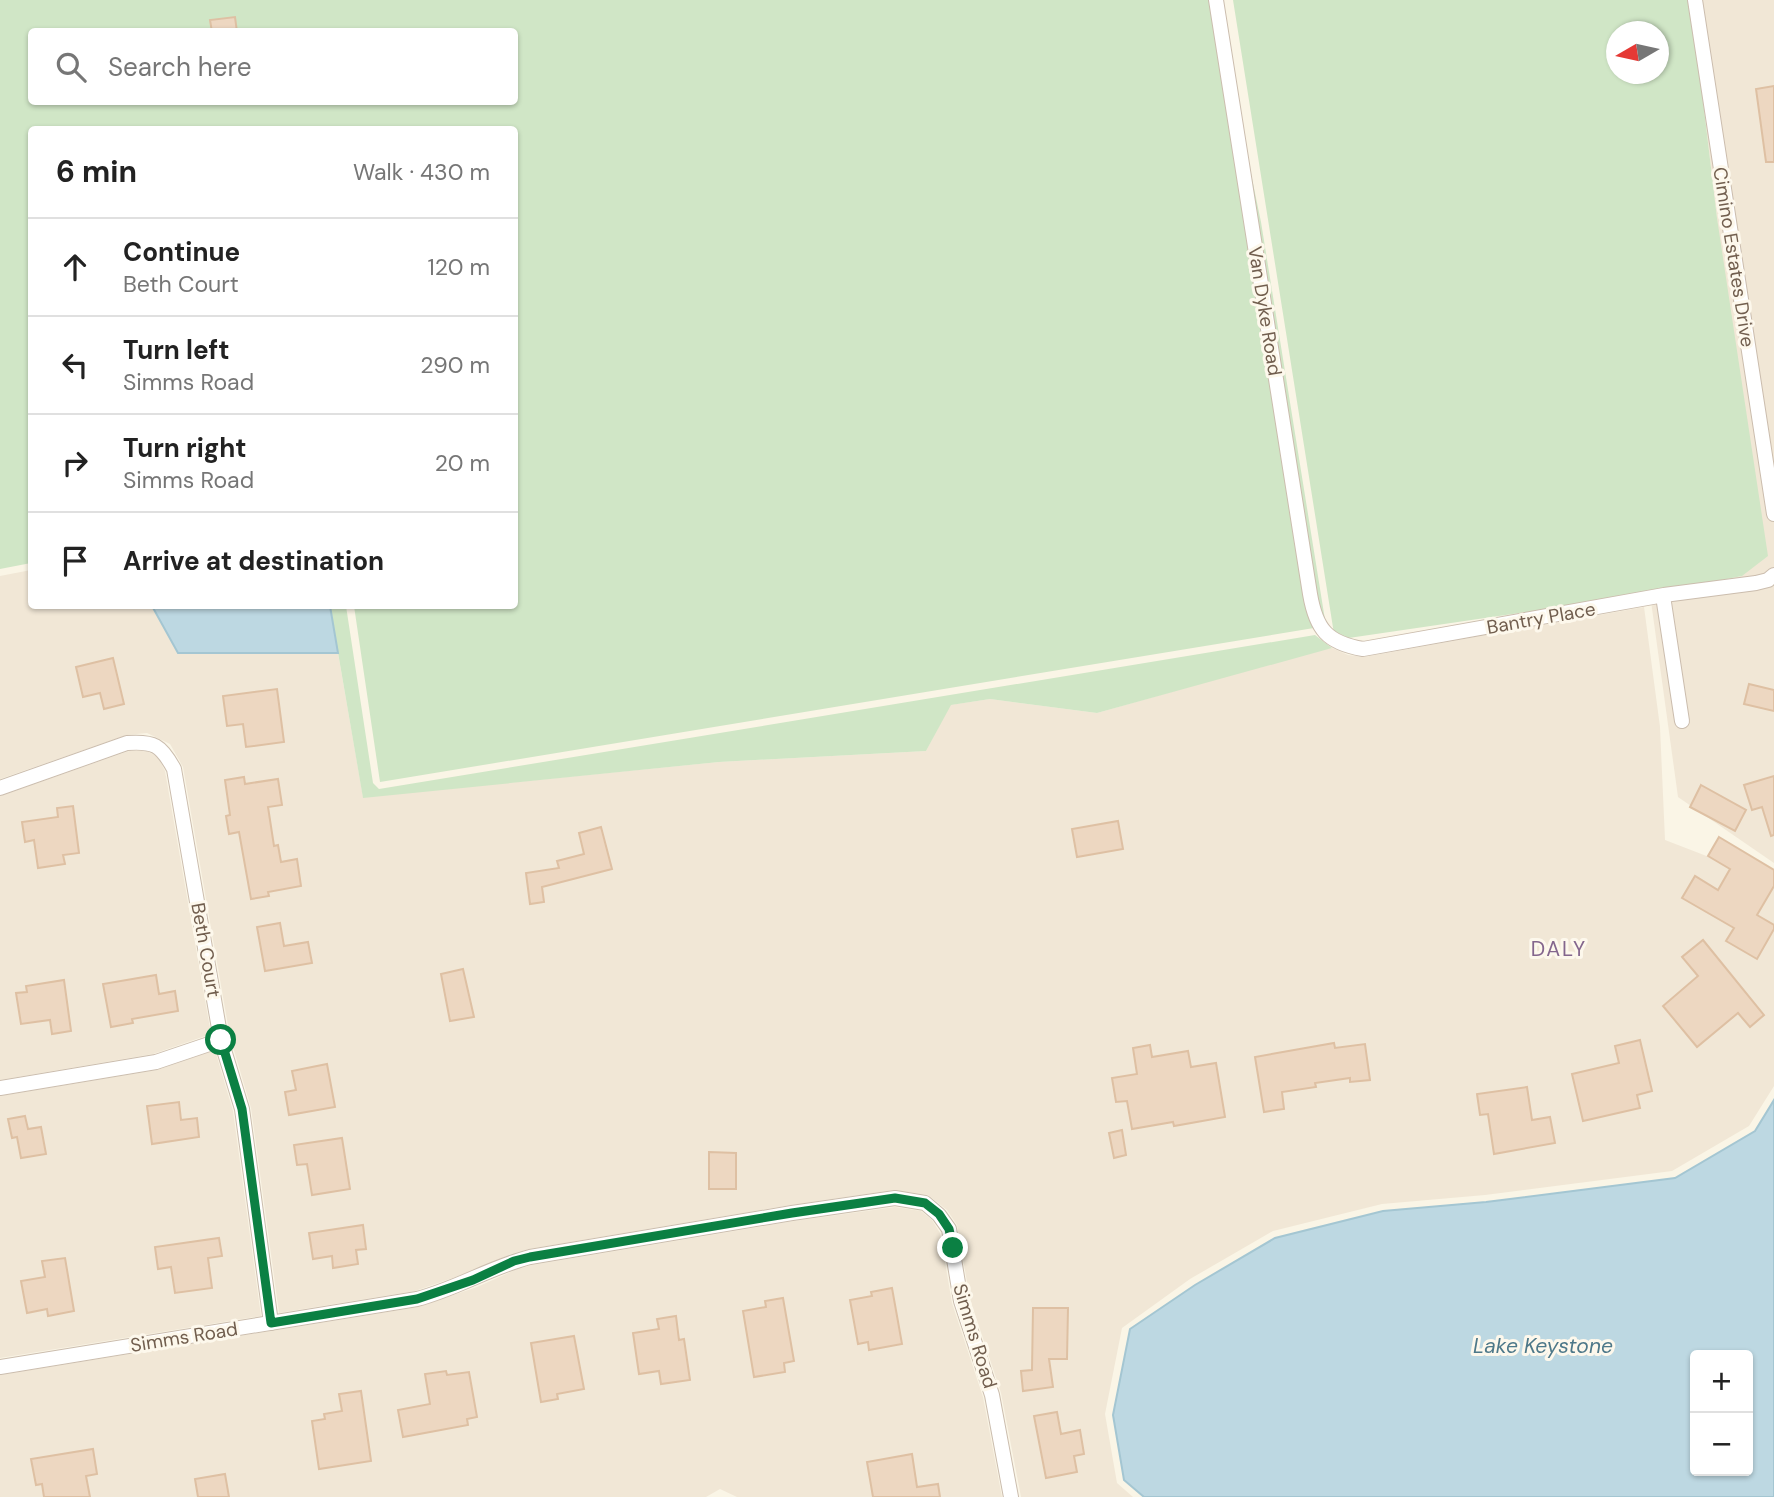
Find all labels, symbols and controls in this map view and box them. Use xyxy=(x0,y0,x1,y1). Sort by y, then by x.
north arrow xyxy=(1606,21,1669,84)
search box xyxy=(28,28,518,105)
icon: search xyxy=(52,48,90,86)
text: Search here xyxy=(108,50,251,84)
text: 6 min xyxy=(56,152,137,191)
text: Walk · 430 m xyxy=(353,157,490,187)
street label: Cimino Estates Drive xyxy=(1707,165,1761,349)
text: Continue xyxy=(123,235,240,269)
street label: Van Dyke Road xyxy=(1242,245,1288,377)
icon: ahead xyxy=(56,248,94,286)
text: 120 m xyxy=(427,252,490,282)
text: Beth Court xyxy=(123,269,239,299)
text: Turn left xyxy=(123,333,230,367)
icon: left xyxy=(56,346,94,384)
text: 290 m xyxy=(420,350,490,380)
text: Simms Road xyxy=(123,367,254,397)
text: Turn right xyxy=(123,431,247,465)
icon: right xyxy=(56,444,94,482)
text: 20 m xyxy=(435,448,490,478)
text: Simms Road xyxy=(123,465,254,495)
icon: arrive xyxy=(56,542,94,580)
text: Arrive at destination xyxy=(123,544,384,578)
street label: Bantry Place xyxy=(1485,596,1597,640)
street label: Beth Court xyxy=(185,901,227,999)
district label: DALY xyxy=(1531,935,1587,963)
route start xyxy=(205,1024,236,1055)
route end xyxy=(937,1232,968,1263)
street label: Simms Road xyxy=(947,1281,1003,1391)
street label: Simms Road xyxy=(129,1316,239,1358)
water label: Lake Keystone xyxy=(1473,1332,1613,1360)
map controls xyxy=(1690,1350,1753,1476)
button: + xyxy=(1690,1350,1753,1413)
button: − xyxy=(1690,1413,1753,1476)

